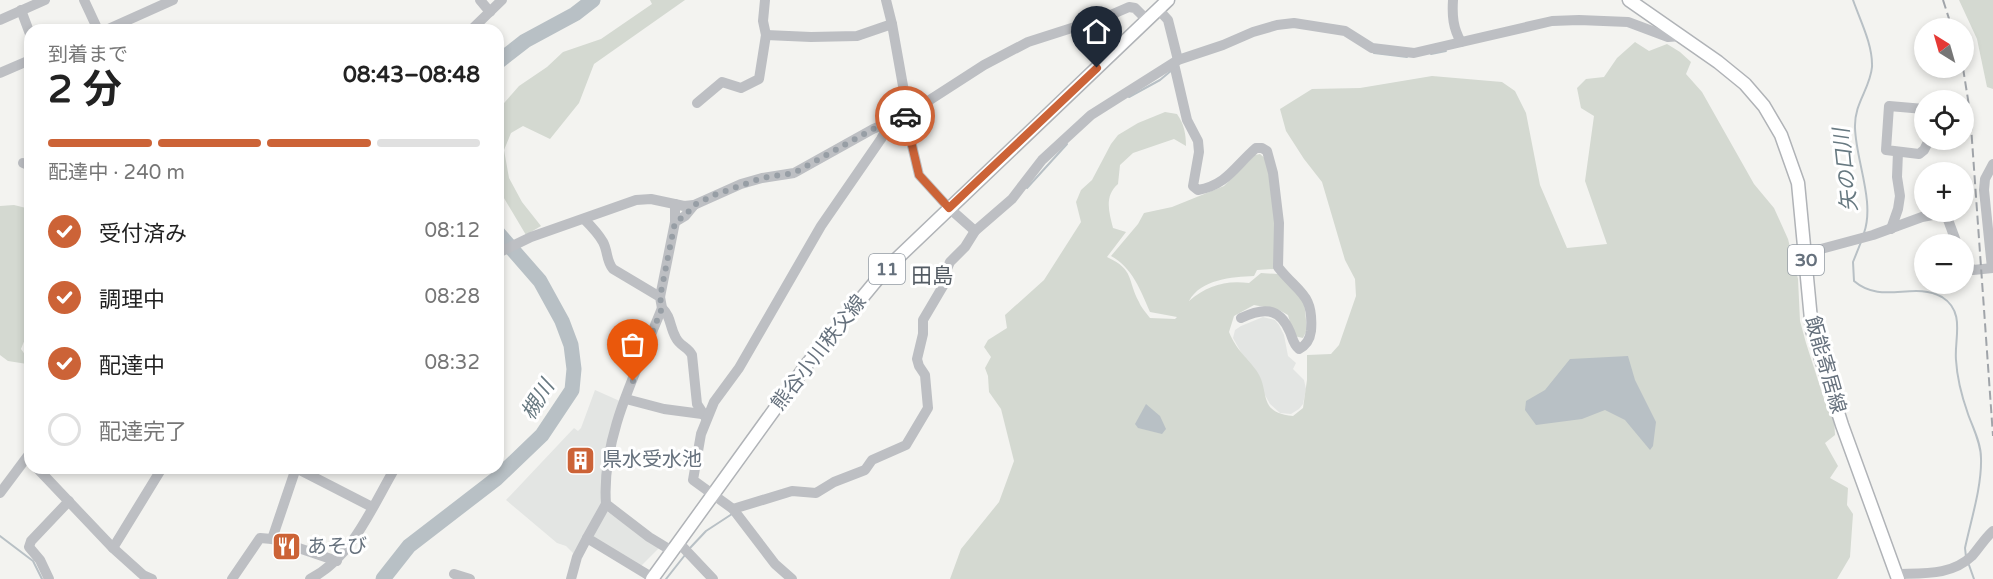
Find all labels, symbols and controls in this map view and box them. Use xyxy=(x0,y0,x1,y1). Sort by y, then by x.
pin xyxy=(1071,6,1122,68)
icon: home xyxy=(1080,15,1113,48)
north arrow xyxy=(1914,18,1974,78)
map controls xyxy=(1914,18,1974,294)
text: 到着まで xyxy=(48,43,128,67)
text: 08:43–08:48 xyxy=(343,62,480,88)
text: 2 分 xyxy=(48,66,122,113)
courier xyxy=(875,86,935,146)
button: locate xyxy=(1914,90,1974,150)
icon: car xyxy=(889,100,922,133)
water label: 矢の口川 xyxy=(1829,125,1863,213)
text: 配達中 · 240 m xyxy=(48,161,185,185)
button: + xyxy=(1914,162,1974,222)
icon: check xyxy=(48,215,81,248)
text: 08:12 xyxy=(425,219,480,243)
text: 受付済み xyxy=(99,221,187,247)
button: − xyxy=(1914,234,1974,294)
road number: 30 xyxy=(1788,245,1824,275)
road number: 11 xyxy=(869,254,905,284)
district label: 田島 xyxy=(911,264,953,289)
icon: check xyxy=(48,281,81,314)
text: 08:28 xyxy=(425,285,480,309)
text: 調理中 xyxy=(99,287,165,313)
street label: 熊谷小川秩父線 xyxy=(766,290,872,416)
street label: 飯能寄居線 xyxy=(1800,314,1850,416)
pin xyxy=(607,319,658,381)
icon: bag xyxy=(616,328,649,361)
icon: check xyxy=(48,347,81,380)
text: 08:32 xyxy=(425,351,480,375)
text: 配達中 xyxy=(99,353,165,379)
water label: 槻川 xyxy=(516,374,561,424)
text: 配達完了 xyxy=(99,419,187,445)
building icon: 県水受水池 xyxy=(565,444,597,476)
place label: 県水受水池 xyxy=(602,448,702,472)
restaurant icon: あそび xyxy=(270,531,302,563)
place label: あそび xyxy=(307,535,367,559)

